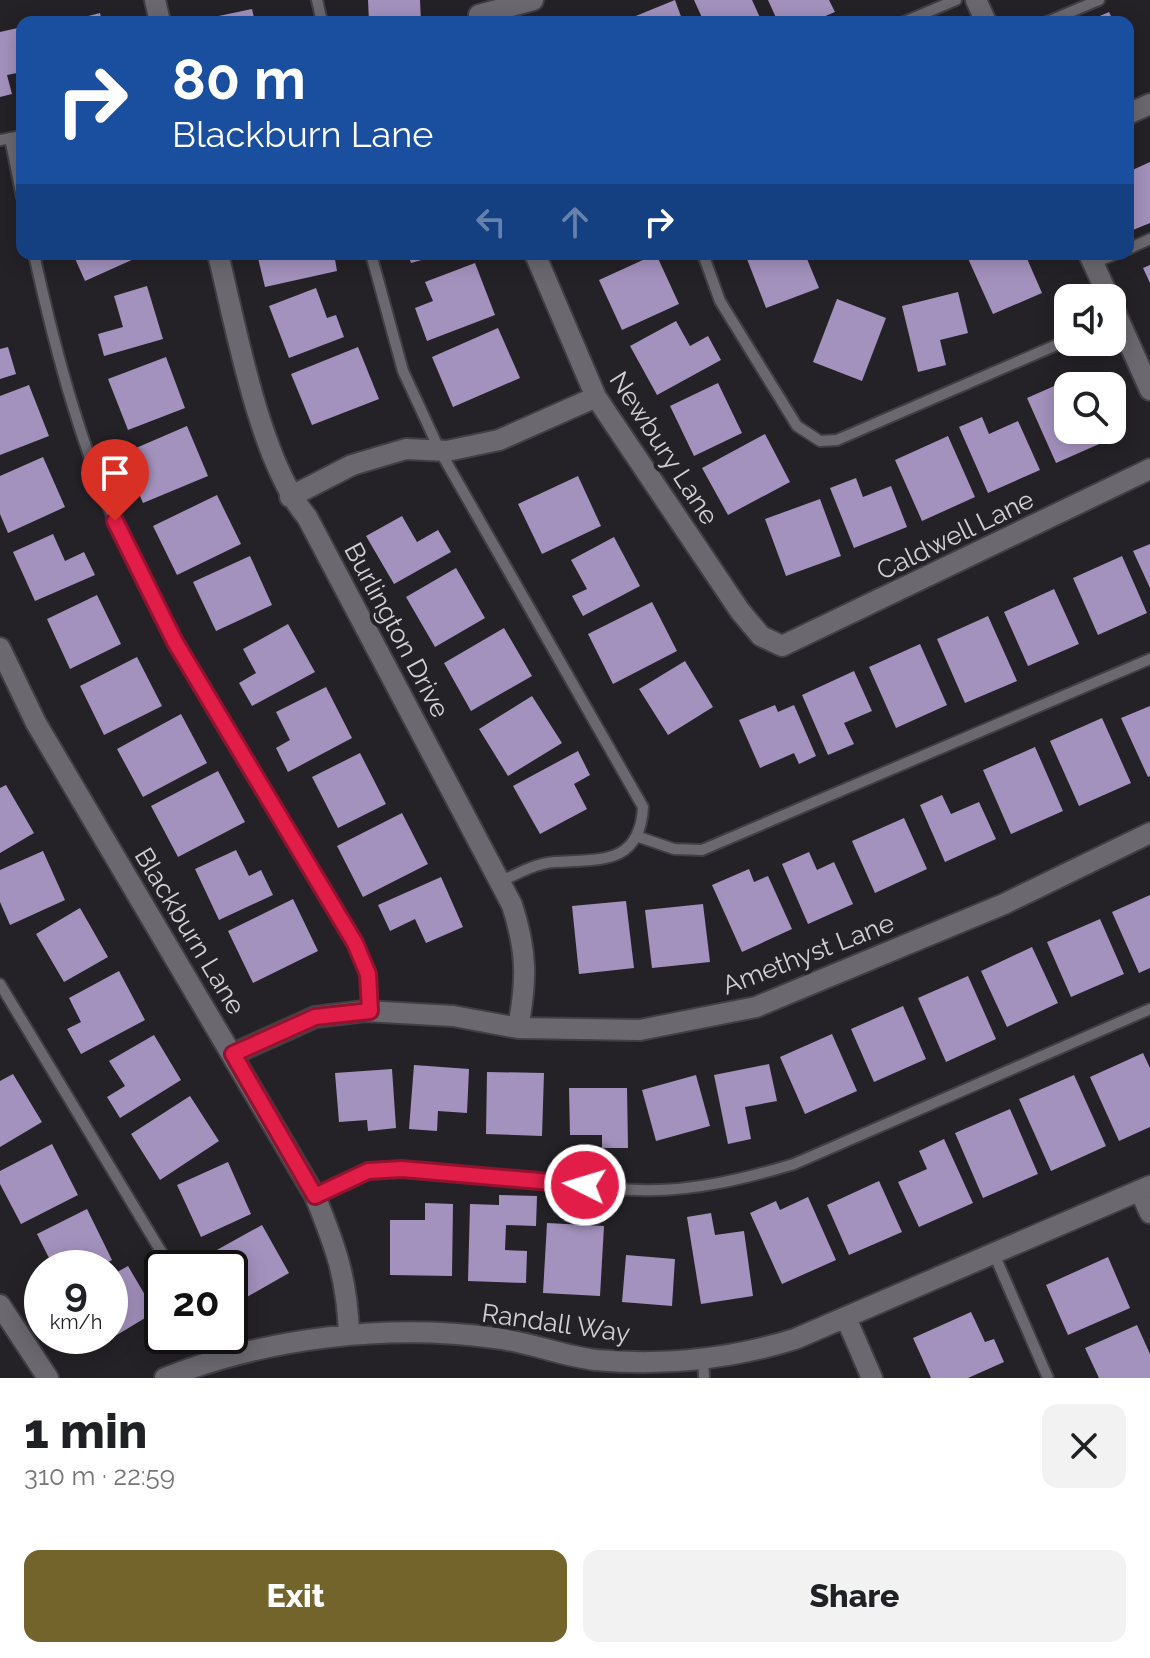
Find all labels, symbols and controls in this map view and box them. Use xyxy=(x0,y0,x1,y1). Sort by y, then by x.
text: 80 m xyxy=(172,46,306,112)
icon: right xyxy=(40,48,144,152)
text: Blackburn Lane xyxy=(172,113,433,155)
icon: left xyxy=(469,200,513,244)
icon: ahead xyxy=(553,200,597,244)
icon: right xyxy=(637,200,681,244)
map controls xyxy=(1054,284,1126,444)
button: sound xyxy=(1054,284,1126,356)
street label: Newbury Lane xyxy=(603,366,725,530)
button: search xyxy=(1054,372,1126,444)
pin xyxy=(81,439,149,521)
icon: arrive xyxy=(93,451,137,495)
street label: Caldwell Lane xyxy=(872,484,1038,586)
street label: Burlington Drive xyxy=(338,537,456,723)
street label: Blackburn Lane xyxy=(129,842,251,1020)
street label: Amethyst Lane xyxy=(718,907,898,1001)
position arrow xyxy=(543,1143,627,1227)
speed limit sign: 20 xyxy=(144,1250,248,1354)
text: 9 xyxy=(64,1268,88,1315)
street label: Randall Way xyxy=(480,1298,632,1348)
text: km/h xyxy=(50,1310,102,1334)
text: 1 min xyxy=(24,1403,147,1459)
button: close xyxy=(1042,1404,1126,1488)
text: 310 m · 22:59 xyxy=(24,1461,175,1491)
button: Exit xyxy=(24,1550,567,1642)
button: Share xyxy=(583,1550,1126,1642)

